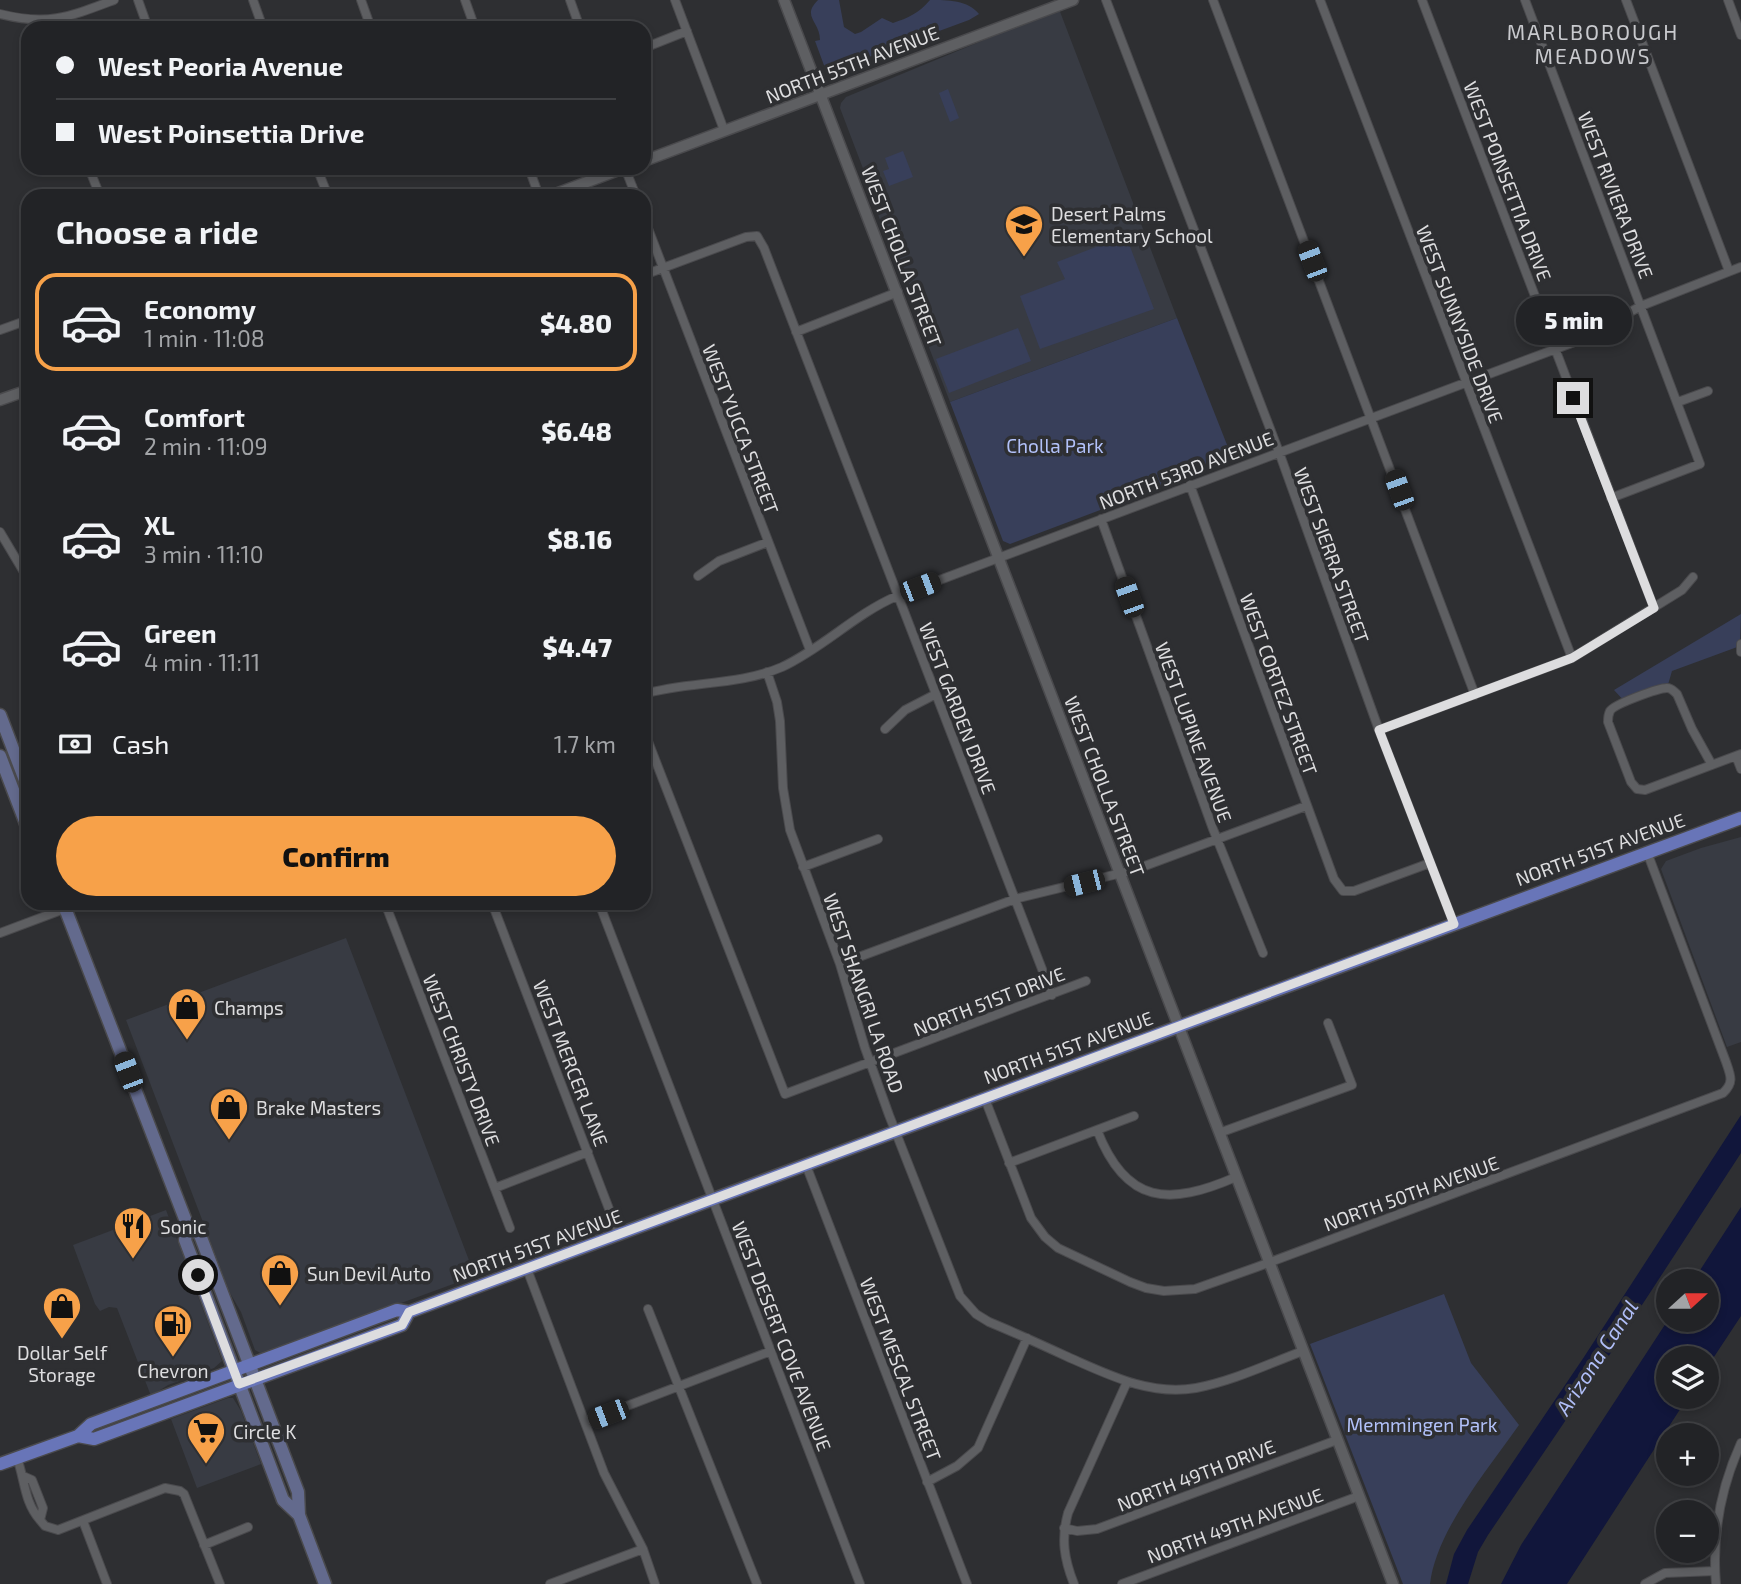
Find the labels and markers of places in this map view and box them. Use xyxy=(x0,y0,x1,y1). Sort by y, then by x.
place label: Desert Palms Elementary School xyxy=(1051,202,1213,247)
school or university icon: Desert Palms Elementary School xyxy=(1003,203,1045,258)
shop icon: Champs xyxy=(166,986,208,1041)
place label: Champs xyxy=(214,996,284,1019)
shop icon: Brake Masters xyxy=(208,1086,250,1141)
place label: Brake Masters xyxy=(256,1096,381,1119)
restaurant icon: Sonic xyxy=(112,1205,154,1260)
place label: Sonic xyxy=(160,1215,207,1238)
shop icon: Sun Devil Auto xyxy=(259,1252,301,1307)
place label: Sun Devil Auto xyxy=(307,1262,431,1285)
shop icon: Dollar Self Storage xyxy=(41,1285,83,1340)
fuel station icon: Chevron xyxy=(152,1303,194,1358)
place label: Dollar Self Storage xyxy=(17,1341,108,1386)
place label: Chevron xyxy=(137,1359,209,1382)
supermarket icon: Circle K xyxy=(185,1410,227,1465)
place label: Circle K xyxy=(233,1420,297,1443)

